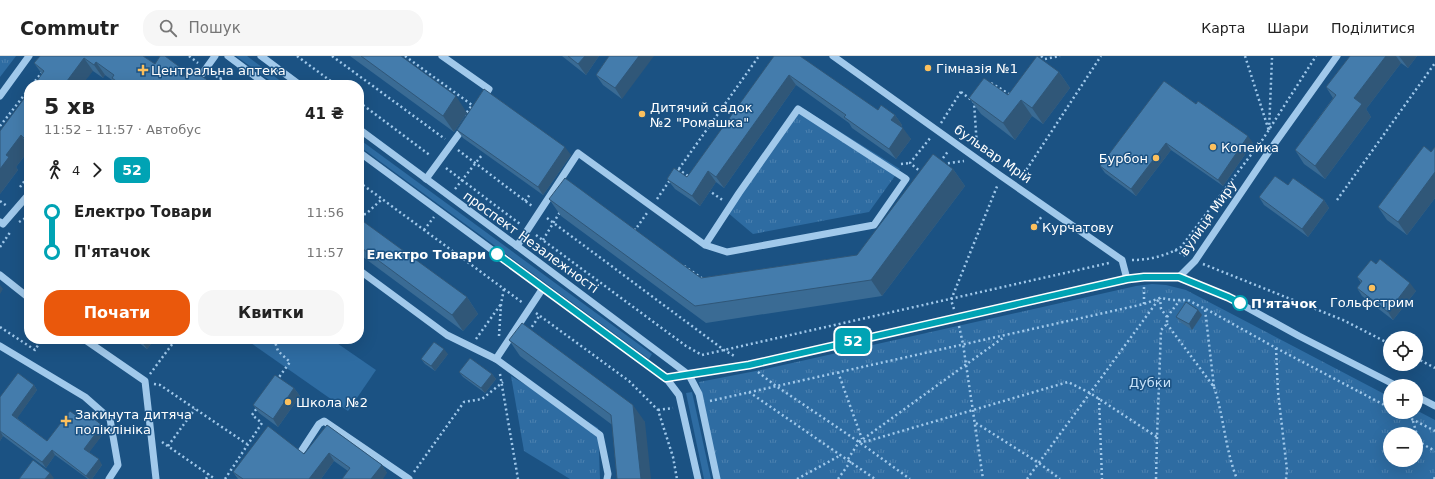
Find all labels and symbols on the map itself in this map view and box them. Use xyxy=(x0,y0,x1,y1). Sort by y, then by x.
place label: Гімназія №1 xyxy=(936,61,1018,76)
place label: Центральна аптека xyxy=(151,63,286,78)
marker: Гімназія №1 xyxy=(923,63,933,73)
marker: Центральна аптека xyxy=(138,65,148,75)
place label: Дитячий садок №2 "Ромашка" xyxy=(650,100,753,130)
marker: Дитячий садок №2 "Ромашка" xyxy=(637,109,647,119)
street label: бульвар Мрій xyxy=(951,122,1035,186)
place label: Копейка xyxy=(1221,140,1279,155)
marker: Копейка xyxy=(1208,142,1218,152)
place label: Бурбон xyxy=(1099,151,1148,166)
marker: Бурбон xyxy=(1151,153,1161,163)
street label: вулиця Миру xyxy=(1176,177,1240,259)
street label: проспект Незалежності xyxy=(461,188,601,296)
place label: Курчатову xyxy=(1042,220,1114,235)
marker: Курчатову xyxy=(1029,222,1039,232)
marker: Електро Товари xyxy=(489,246,505,262)
place label: Електро Товари xyxy=(366,247,486,262)
marker: Гольфстрим xyxy=(1367,283,1377,293)
marker: П'ятачок xyxy=(1232,295,1248,311)
place label: Гольфстрим xyxy=(1330,295,1414,310)
place label: П'ятачок xyxy=(1251,296,1317,311)
line badge: 52 xyxy=(835,328,871,354)
park label: Дубки xyxy=(1129,375,1171,390)
place label: Школа №2 xyxy=(296,395,368,410)
marker: Школа №2 xyxy=(283,397,293,407)
place label: Закинута дитяча поліклініка xyxy=(75,407,192,437)
marker: Закинута дитяча поліклініка xyxy=(60,415,72,427)

